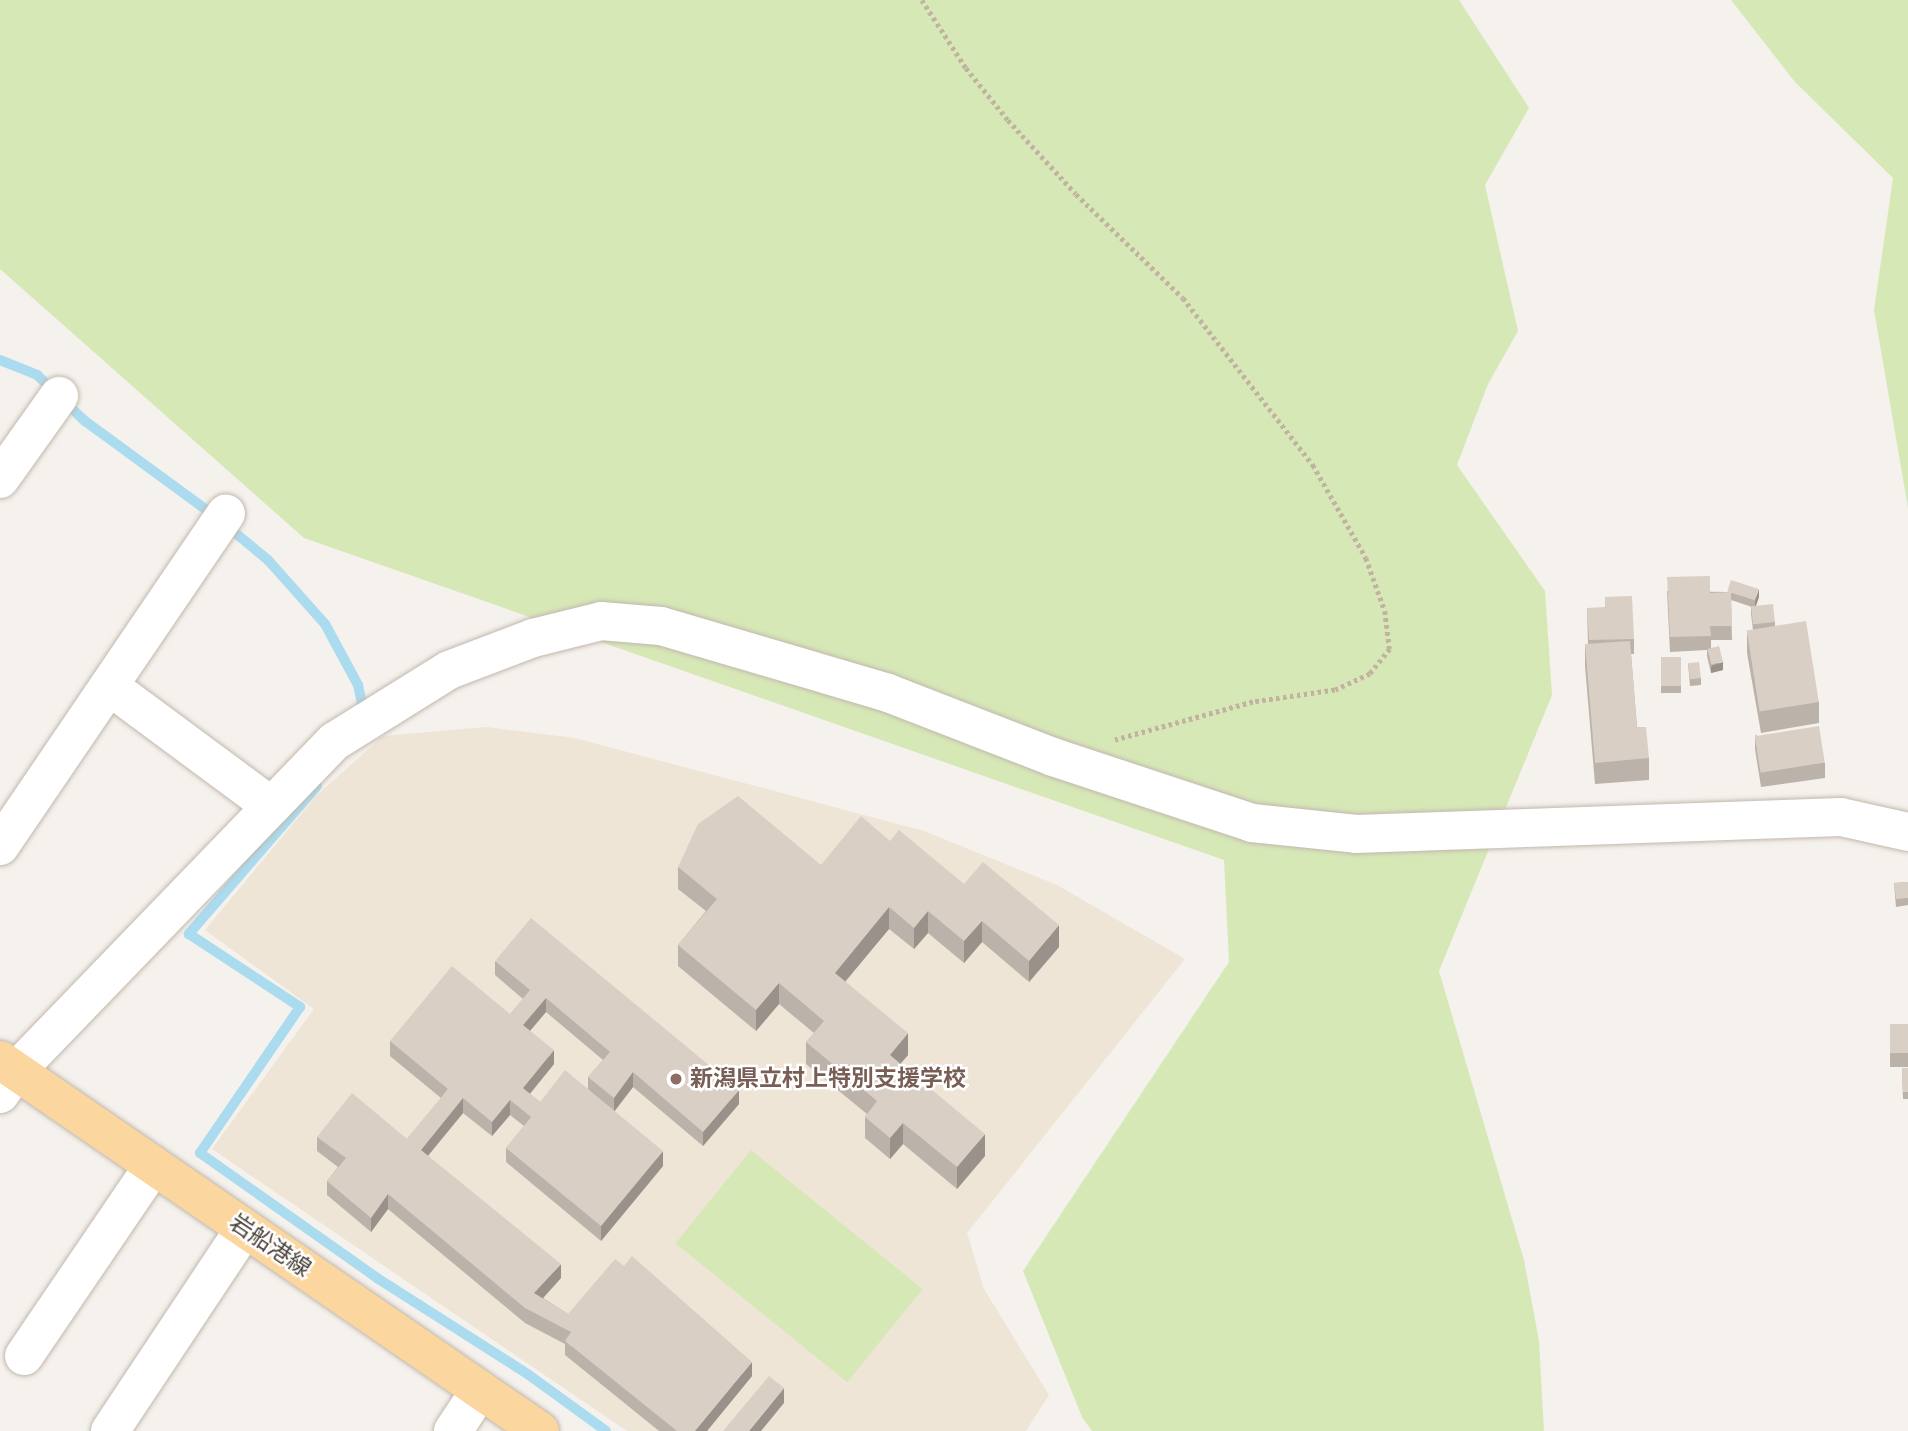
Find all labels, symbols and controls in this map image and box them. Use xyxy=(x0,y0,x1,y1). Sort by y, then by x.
place label: 新潟県立村上特別支援学校 xyxy=(690,1065,966,1093)
marker: 新潟県立村上特別支援学校 xyxy=(668,1071,684,1087)
street label: 岩船港線 xyxy=(224,1209,316,1283)

